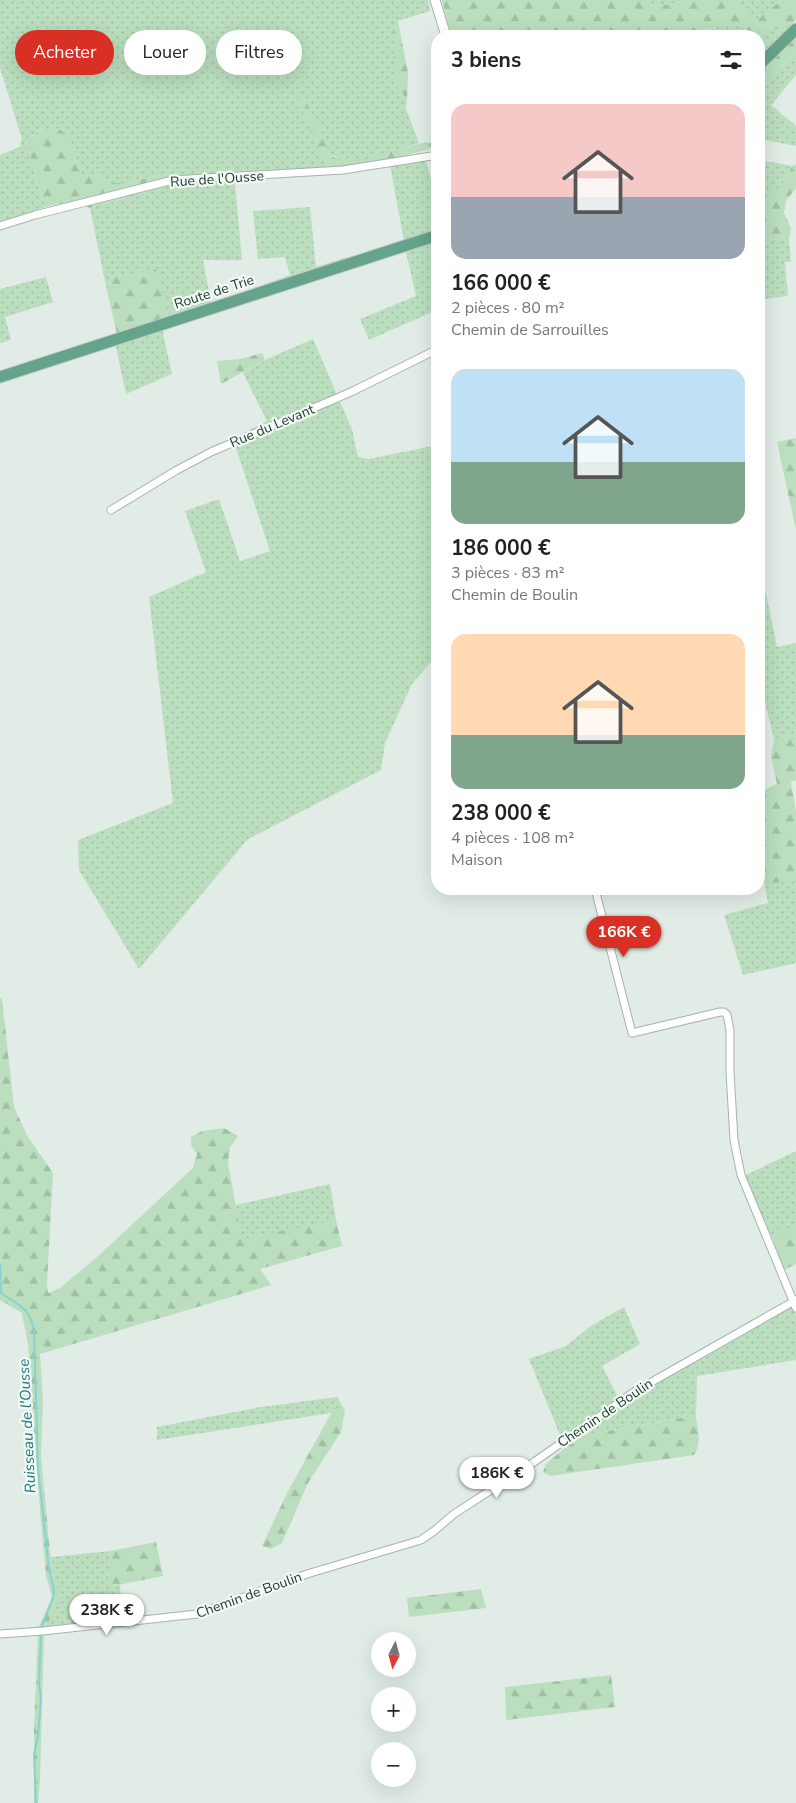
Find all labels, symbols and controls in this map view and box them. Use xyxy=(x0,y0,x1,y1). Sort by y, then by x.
chip: Acheter xyxy=(15,30,114,75)
chip: Louer xyxy=(124,30,206,75)
chip: Filtres xyxy=(216,30,302,75)
text: 3 biens xyxy=(451,46,521,74)
icon: filters xyxy=(717,46,745,74)
icon: home xyxy=(553,137,643,227)
street label: Rue de l'Ousse xyxy=(170,166,264,192)
text: 166 000 € xyxy=(451,269,551,297)
street label: Route de Trie xyxy=(172,270,256,314)
text: 2 pièces · 80 m² xyxy=(451,297,565,319)
text: Chemin de Sarrouilles xyxy=(451,319,609,341)
street label: Rue du Levant xyxy=(227,400,317,452)
icon: home xyxy=(553,402,643,492)
text: 186 000 € xyxy=(451,534,551,562)
text: 3 pièces · 83 m² xyxy=(451,562,565,584)
text: Chemin de Boulin xyxy=(451,584,578,606)
icon: home xyxy=(553,667,643,757)
text: 238 000 € xyxy=(451,799,551,827)
text: 4 pièces · 108 m² xyxy=(451,827,574,849)
text: Maison xyxy=(451,849,503,871)
pin: 166K € xyxy=(583,916,665,958)
text: 166K € xyxy=(597,921,651,943)
water label: Ruisseau de l'Ousse xyxy=(13,1358,41,1494)
street label: Chemin de Boulin xyxy=(554,1374,656,1452)
pin: 186K € xyxy=(456,1456,538,1499)
text: 186K € xyxy=(470,1462,524,1484)
street label: Chemin de Boulin xyxy=(193,1567,305,1623)
pin: 238K € xyxy=(66,1594,148,1636)
text: 238K € xyxy=(80,1599,134,1621)
north arrow xyxy=(371,1632,416,1678)
map controls xyxy=(371,1632,416,1787)
button: + xyxy=(371,1687,416,1732)
button: − xyxy=(371,1742,416,1787)

